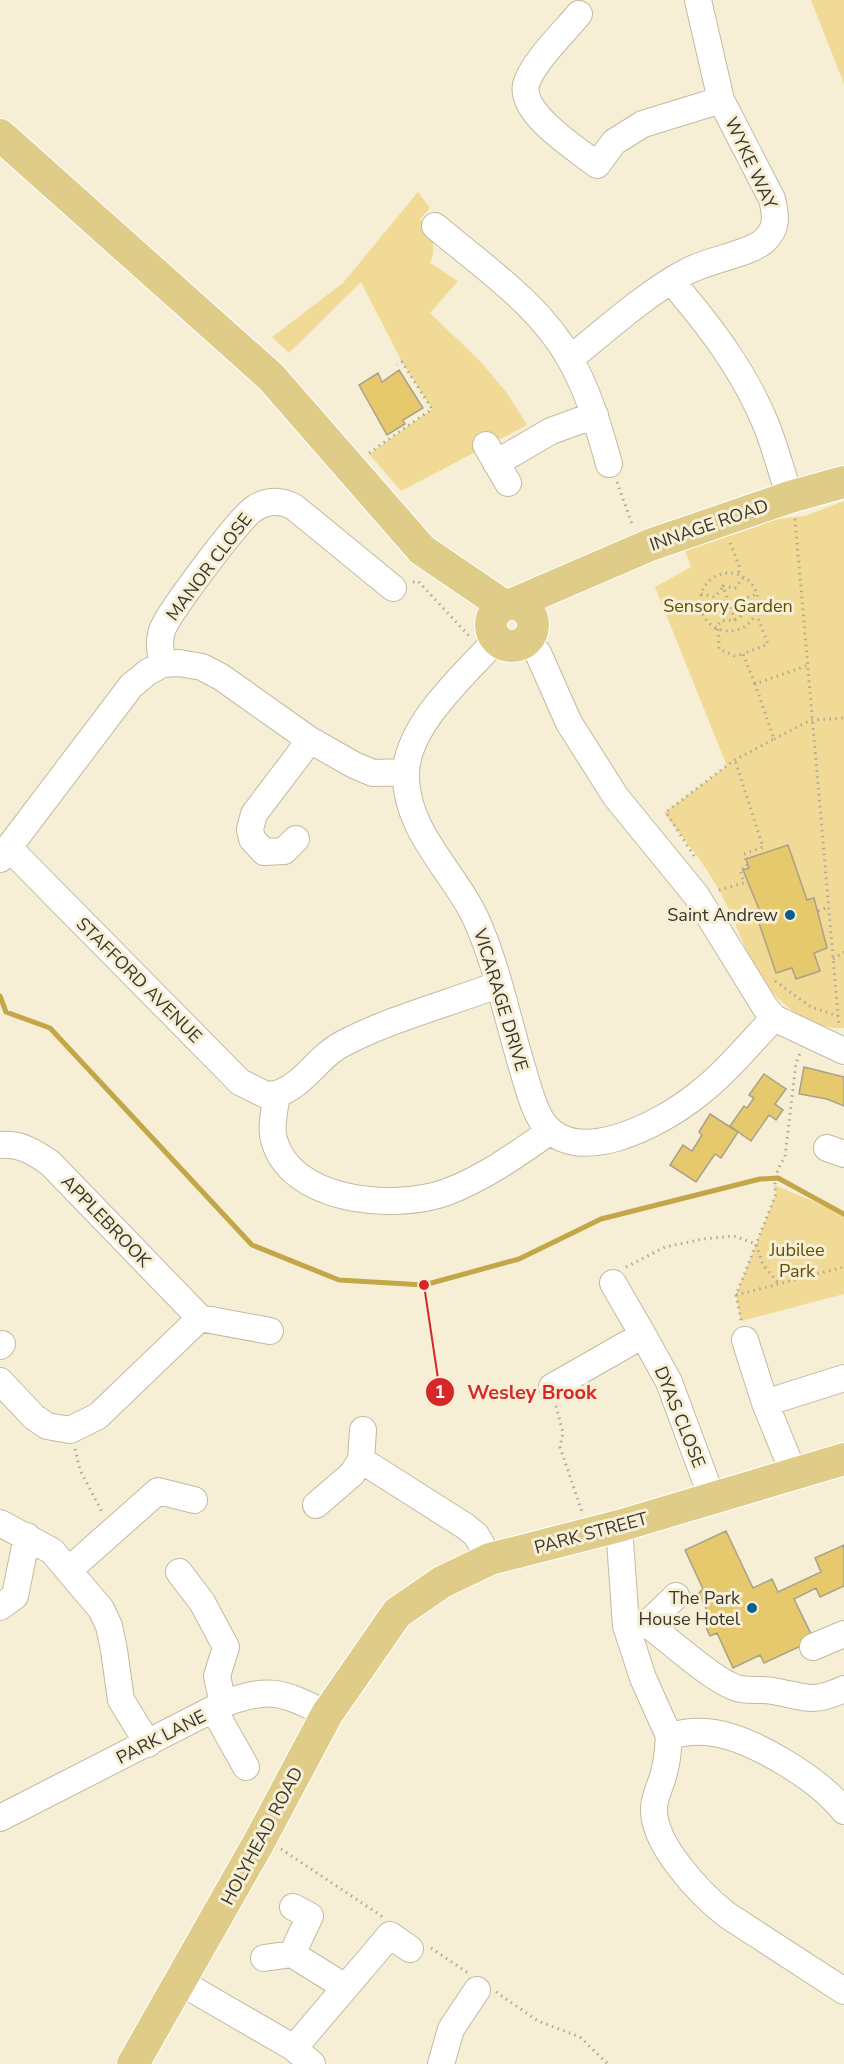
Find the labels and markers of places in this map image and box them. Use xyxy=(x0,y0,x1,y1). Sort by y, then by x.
place label: Saint Andrew xyxy=(667,903,778,927)
marker: Saint Andrew xyxy=(783,908,797,922)
callout: Wesley Brook xyxy=(425,1373,609,1411)
place label: The Park House Hotel xyxy=(639,1586,741,1631)
marker: The Park House Hotel xyxy=(745,1601,759,1615)

